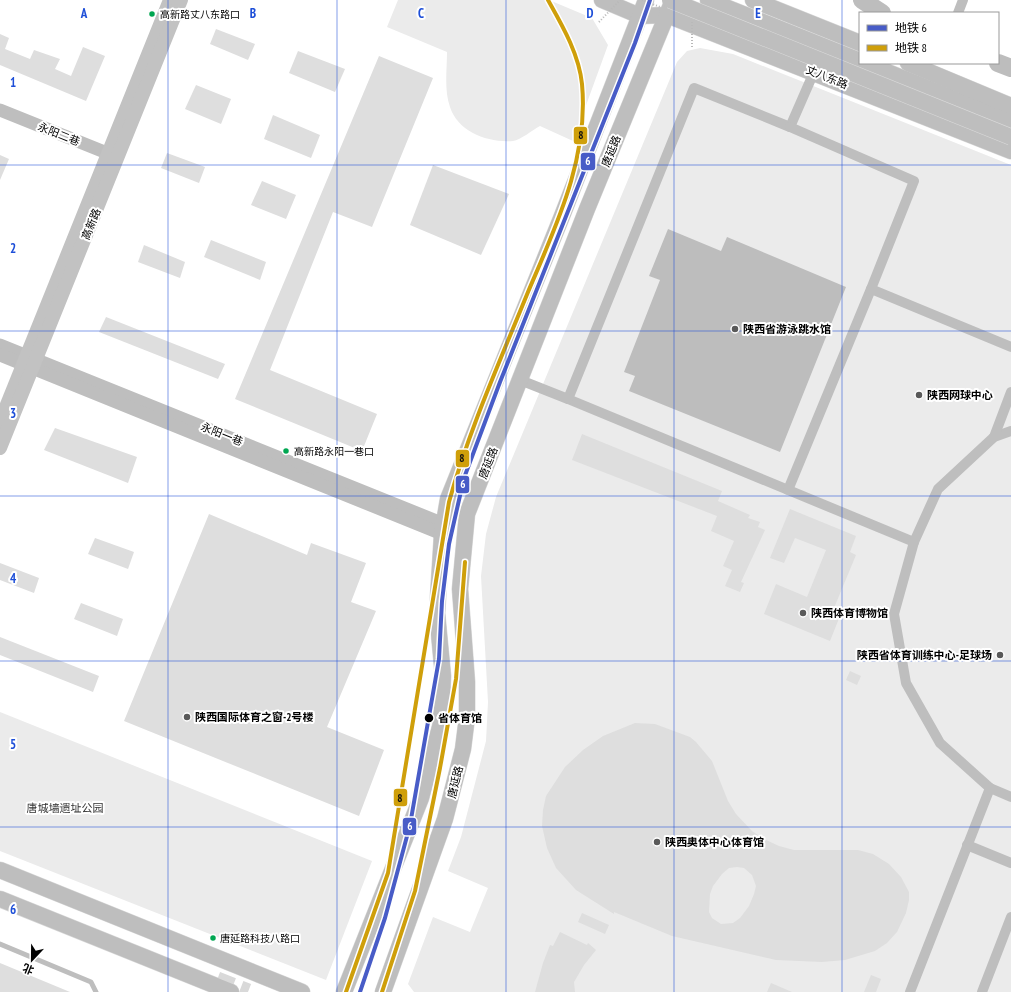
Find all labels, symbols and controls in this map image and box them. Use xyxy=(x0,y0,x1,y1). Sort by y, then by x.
text: A xyxy=(80,5,88,22)
text: B xyxy=(250,5,256,22)
text: C xyxy=(418,5,424,22)
text: D xyxy=(587,5,594,22)
text: E xyxy=(755,5,761,22)
place label: 高新路丈八东路口 xyxy=(160,8,240,21)
marker: 高新路丈八东路口 xyxy=(147,9,157,19)
legend xyxy=(859,12,999,64)
text: 地铁 6 xyxy=(895,20,927,35)
text: 地铁 8 xyxy=(895,40,927,55)
street label: 丈八东路 xyxy=(804,62,850,92)
text: 1 xyxy=(10,74,16,91)
street label: 永阳二巷 xyxy=(36,119,82,149)
line badge: 8 xyxy=(573,126,588,145)
text: 8 xyxy=(578,128,584,142)
street label: 唐延路 xyxy=(598,133,624,169)
line badge: 6 xyxy=(580,152,596,171)
text: 6 xyxy=(585,154,591,168)
street label: 高新路 xyxy=(78,206,104,242)
text: 2 xyxy=(10,240,16,257)
place label: 陕西省游泳跳水馆 xyxy=(743,322,831,336)
marker: 陕西省游泳跳水馆 xyxy=(730,324,740,334)
place label: 陕西网球中心 xyxy=(927,388,993,402)
marker: 陕西网球中心 xyxy=(914,390,924,400)
text: 3 xyxy=(10,405,16,422)
street label: 永阳一巷 xyxy=(199,419,245,449)
place label: 高新路永阳一巷口 xyxy=(294,445,374,458)
street label: 唐延路 xyxy=(476,445,500,481)
marker: 高新路永阳一巷口 xyxy=(281,446,291,456)
line badge: 8 xyxy=(455,449,470,468)
text: 8 xyxy=(459,451,465,465)
line badge: 6 xyxy=(455,475,470,494)
text: 6 xyxy=(460,477,466,491)
text: 4 xyxy=(10,570,17,587)
place label: 陕西体育博物馆 xyxy=(811,606,888,620)
marker: 陕西体育博物馆 xyxy=(798,608,808,618)
place label: 陕西省体育训练中心-足球场 xyxy=(857,648,992,662)
marker: 陕西省体育训练中心-足球场 xyxy=(995,650,1005,660)
place label: 陕西国际体育之窗-2号楼 xyxy=(195,710,314,724)
place label: 省体育馆 xyxy=(438,711,482,725)
marker: 陕西国际体育之窗-2号楼 xyxy=(182,712,192,722)
marker: 省体育馆 xyxy=(423,712,435,724)
text: 5 xyxy=(10,736,16,753)
street label: 唐延路 xyxy=(444,764,466,800)
line badge: 8 xyxy=(393,788,408,807)
text: 8 xyxy=(397,791,403,805)
park label: 唐城墙遗址公园 xyxy=(27,801,104,815)
line badge: 6 xyxy=(402,817,417,836)
text: 6 xyxy=(407,819,413,833)
place label: 陕西奥体中心体育馆 xyxy=(665,835,764,849)
marker: 陕西奥体中心体育馆 xyxy=(652,837,662,847)
text: 6 xyxy=(10,901,16,918)
place label: 唐延路科技八路口 xyxy=(220,932,300,945)
marker: 唐延路科技八路口 xyxy=(208,933,218,943)
north arrow xyxy=(12,940,52,980)
text: 北 xyxy=(21,961,36,978)

